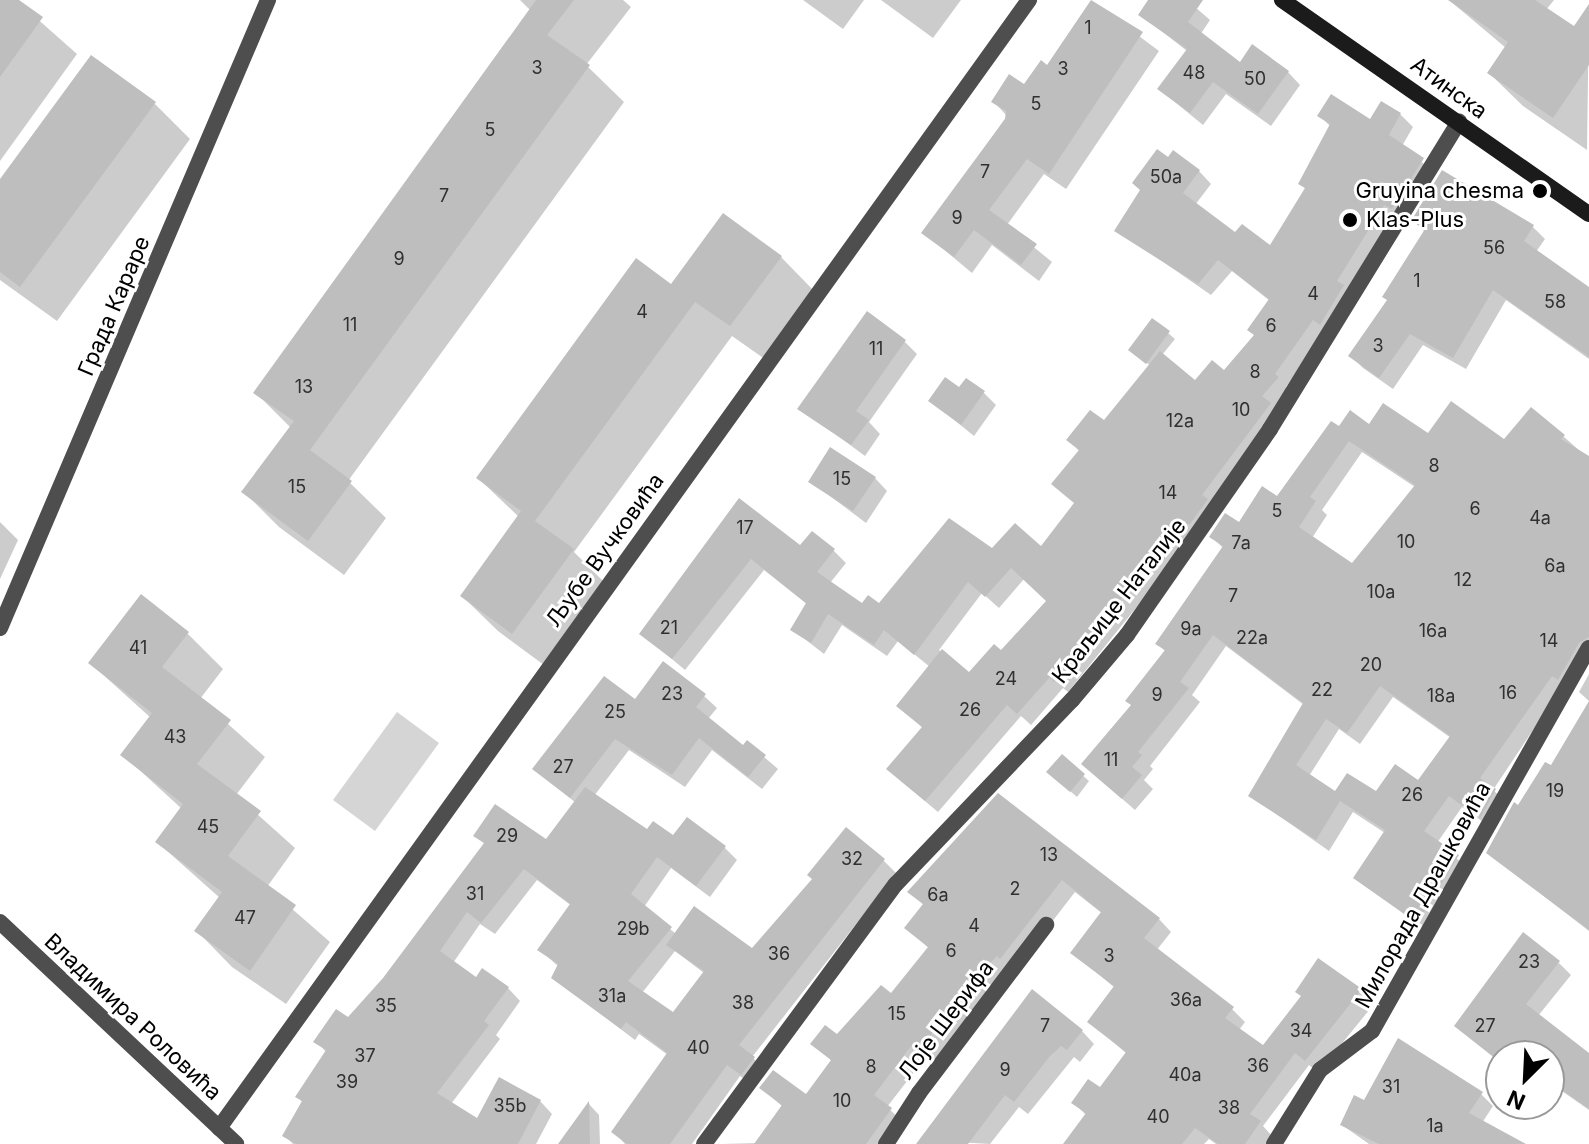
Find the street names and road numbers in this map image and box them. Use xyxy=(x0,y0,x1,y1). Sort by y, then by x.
street label: Атинска xyxy=(1406,51,1492,125)
street label: Града Караре xyxy=(73,232,155,380)
street label: Љубе Вучковића xyxy=(540,468,670,632)
street label: Краљице Наталије xyxy=(1047,514,1191,688)
street label: Милорада Драшковића xyxy=(1350,777,1496,1013)
street label: Владимира Роловића xyxy=(39,928,227,1106)
street label: Лоје Шерифа xyxy=(893,955,999,1085)

